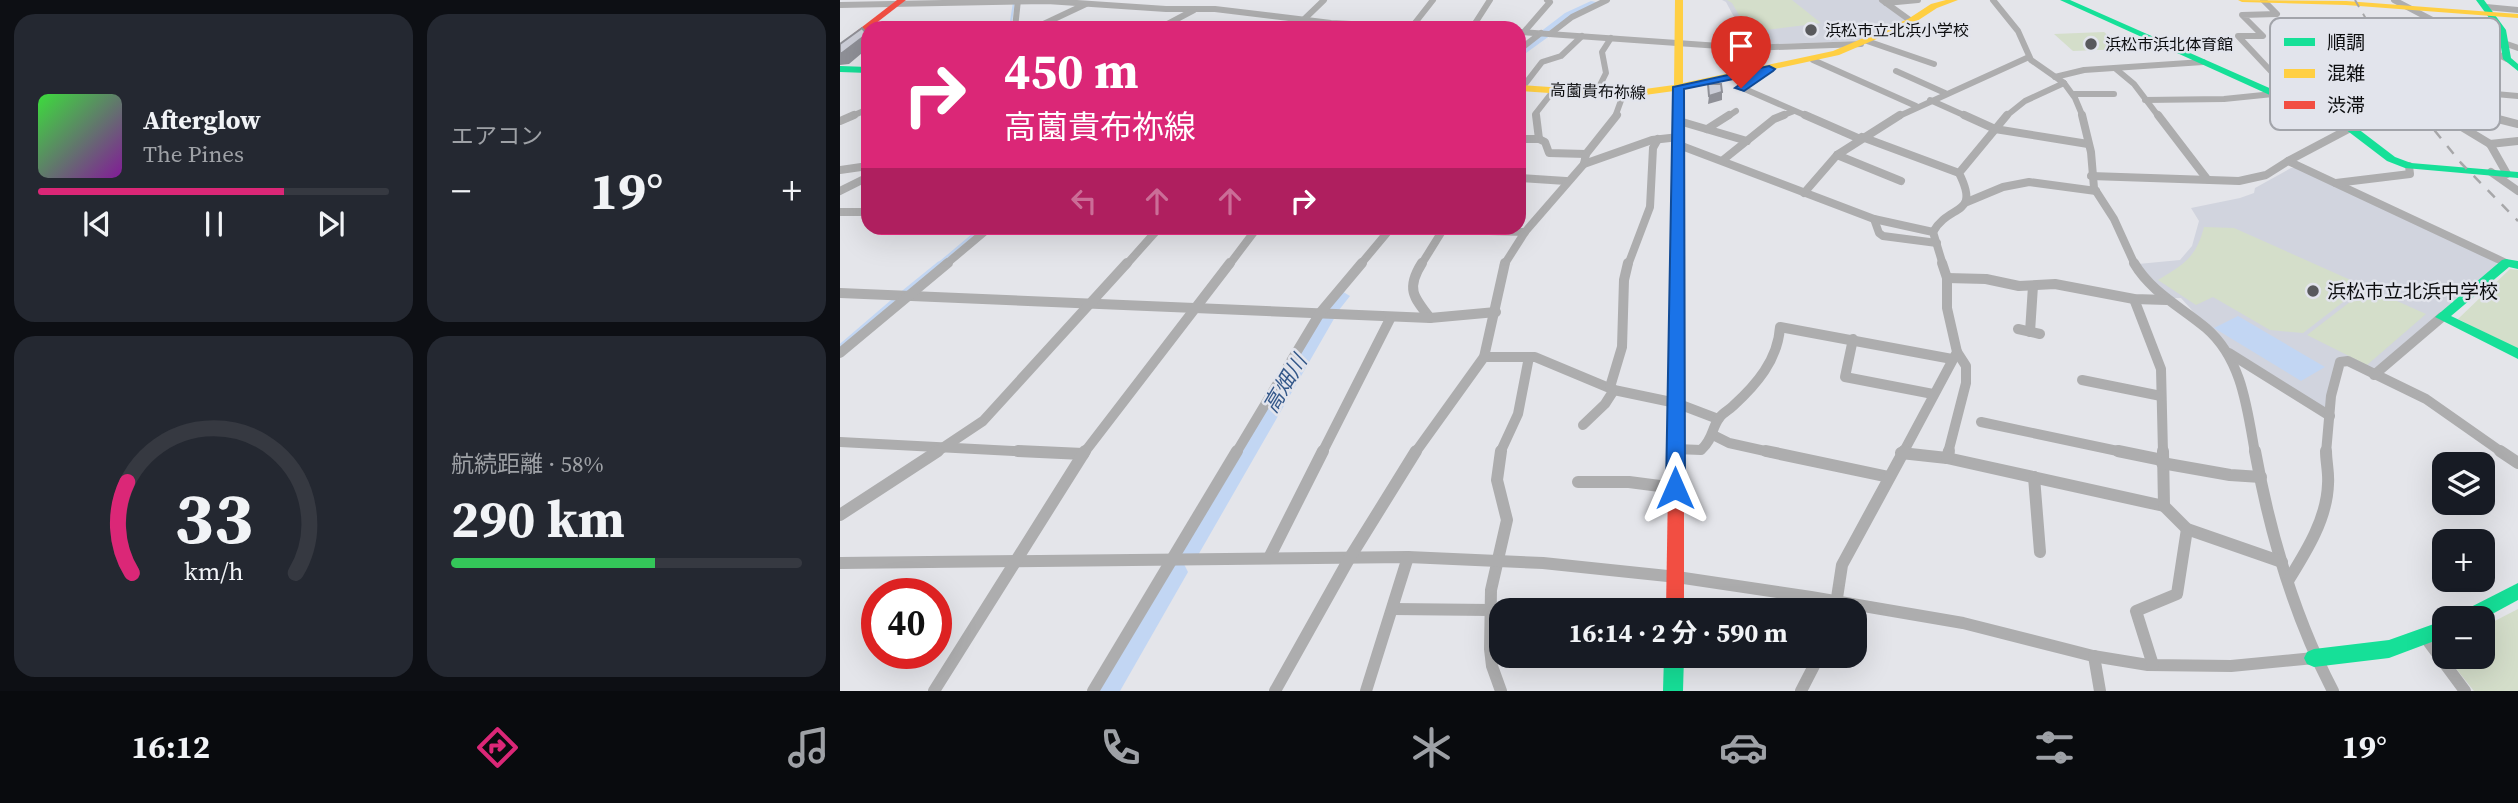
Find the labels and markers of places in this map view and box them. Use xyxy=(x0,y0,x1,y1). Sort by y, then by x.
pin xyxy=(1711,16,1771,88)
place label: 浜松市立北浜小学校 xyxy=(1825,19,1969,41)
marker: 浜松市立北浜小学校 xyxy=(1803,22,1819,38)
place label: 浜松市浜北体育館 xyxy=(2105,33,2233,55)
marker: 浜松市浜北体育館 xyxy=(2083,36,2099,52)
place label: 浜松市立北浜中学校 xyxy=(2327,278,2498,304)
marker: 浜松市立北浜中学校 xyxy=(2305,283,2321,299)

